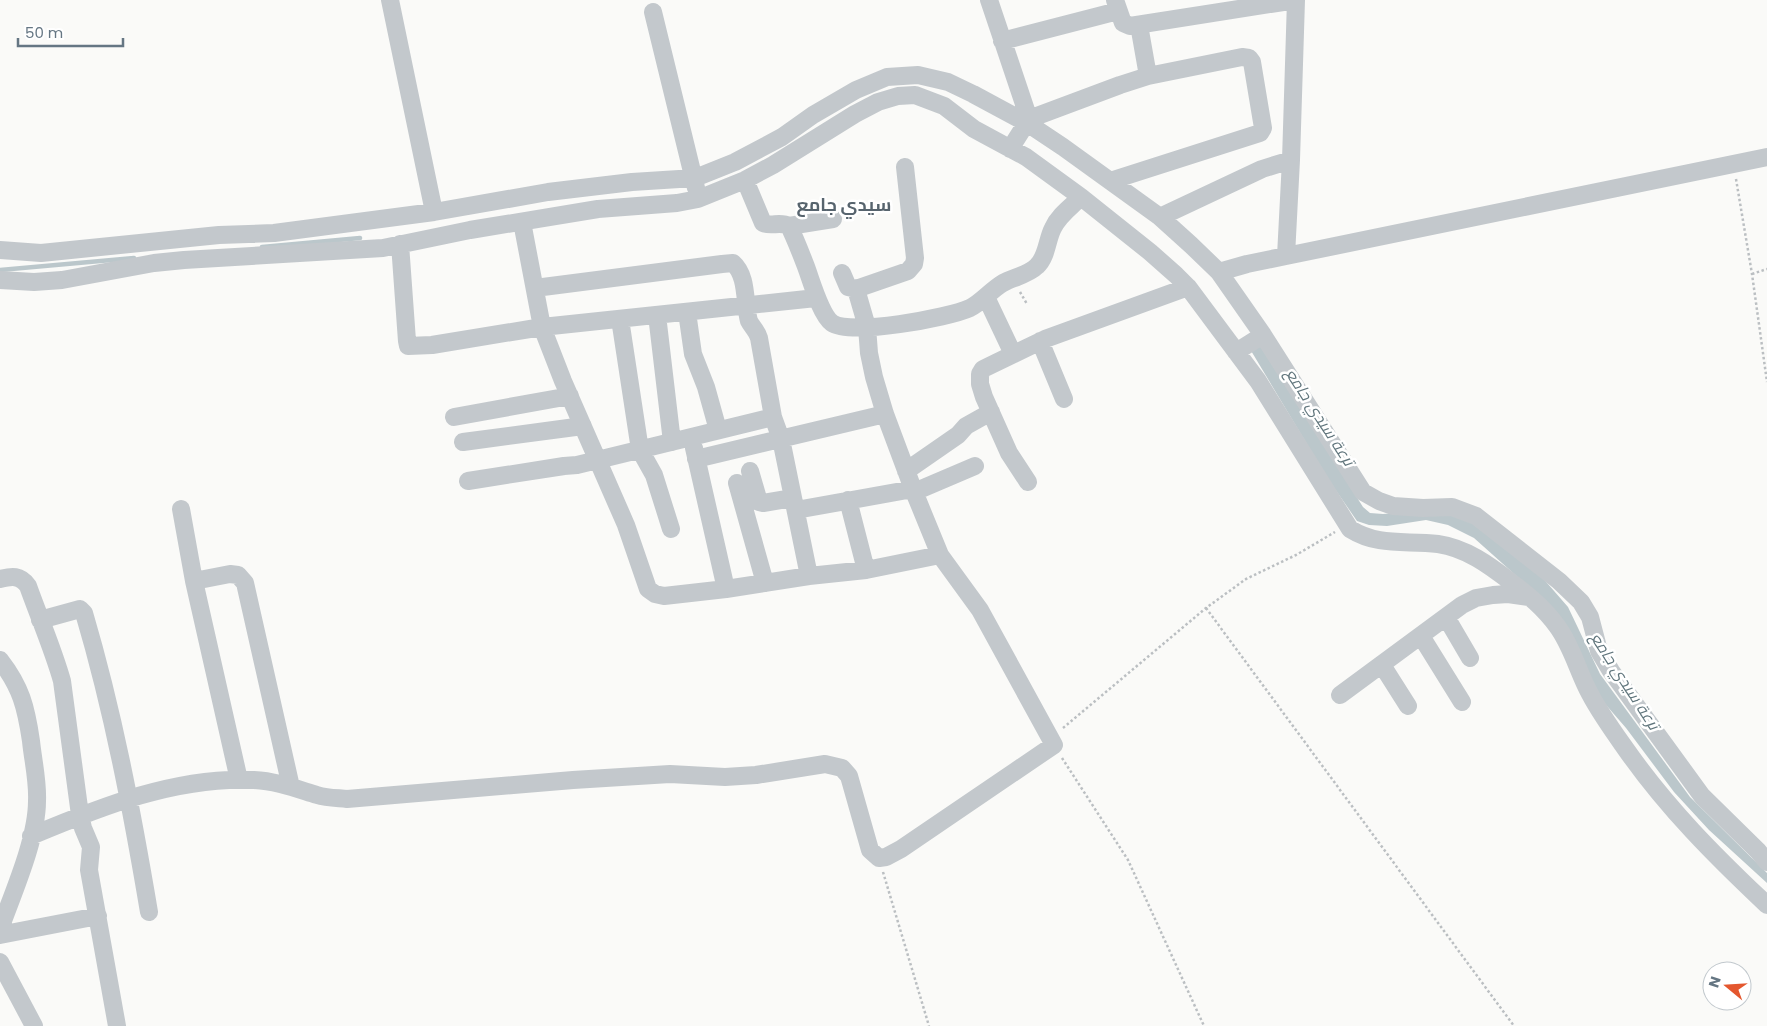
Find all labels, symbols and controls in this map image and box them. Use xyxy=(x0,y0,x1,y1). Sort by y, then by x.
scale bar xyxy=(18,15,122,47)
text: 50 m xyxy=(25,22,63,43)
district label: سيدي جامع xyxy=(797,192,892,219)
water label: ترعة سيدي جامع xyxy=(1278,363,1362,473)
water label: ترعة سيدي جامع xyxy=(1583,627,1667,737)
north arrow xyxy=(1702,961,1752,1011)
text: N xyxy=(1703,974,1726,990)

